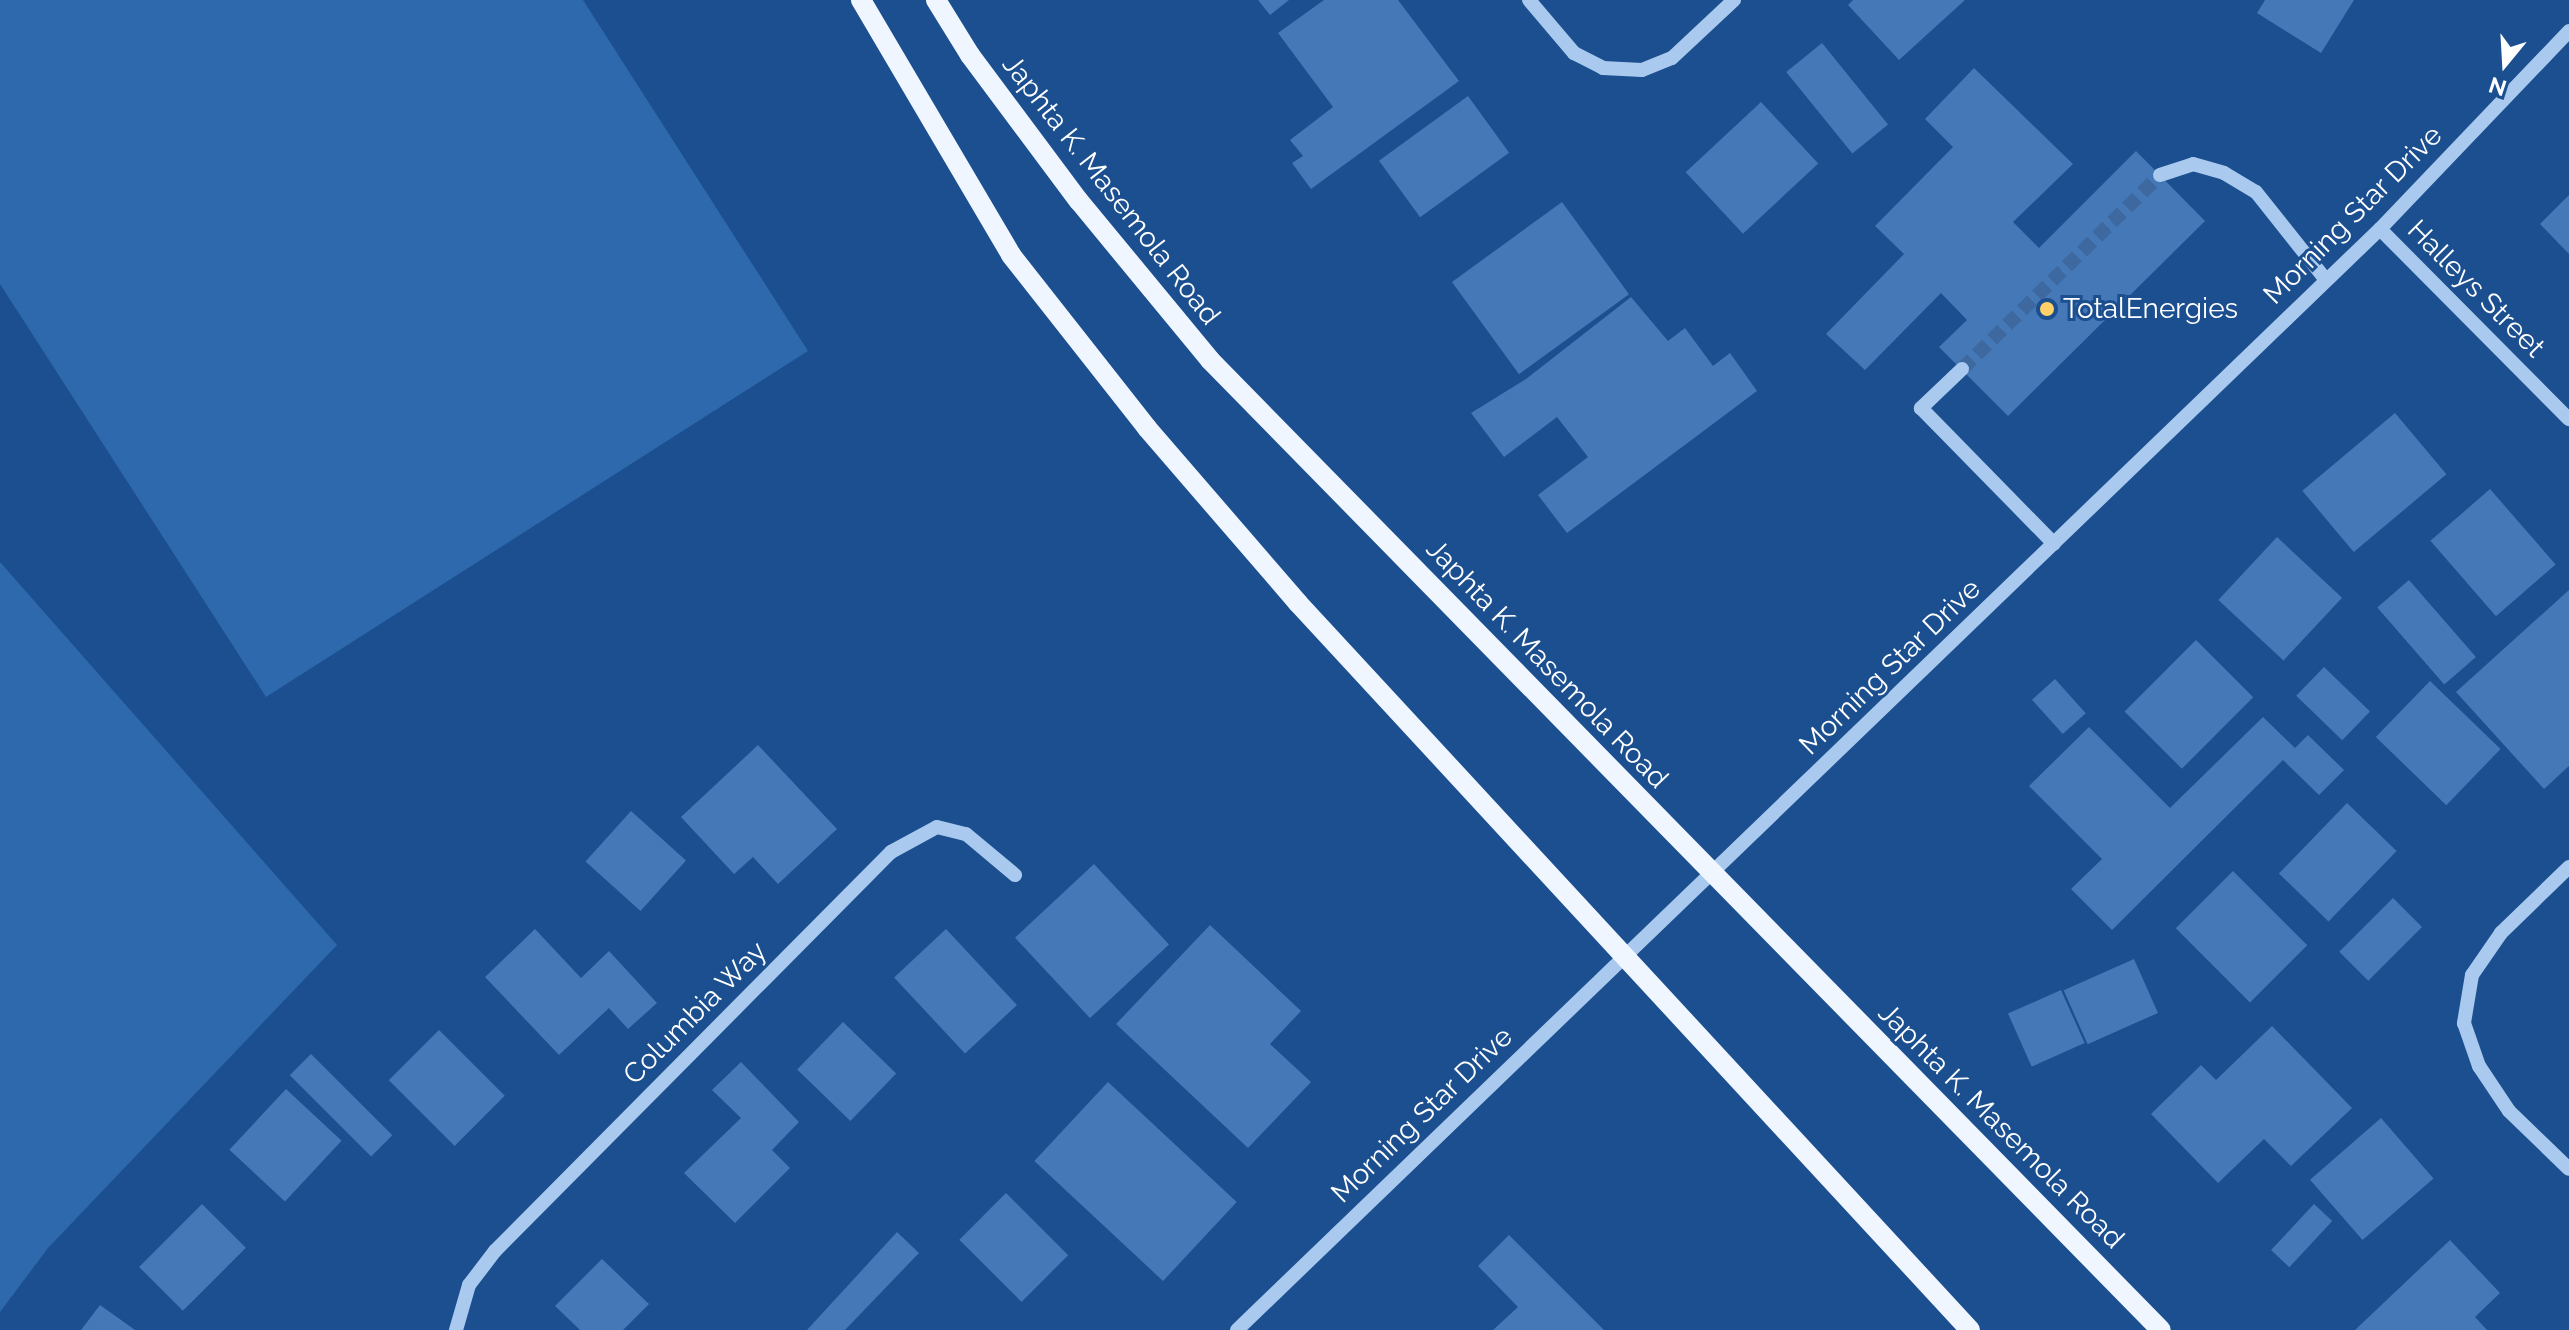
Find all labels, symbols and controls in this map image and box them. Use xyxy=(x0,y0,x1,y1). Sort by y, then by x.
north arrow xyxy=(2465,24,2545,104)
street label: Japhta K. Masemola Road xyxy=(995,48,1227,332)
text: N xyxy=(2486,72,2510,102)
street label: Morning Star Drive xyxy=(2257,119,2449,311)
street label: Halleys Street xyxy=(2400,213,2552,365)
place label: TotalEnergies xyxy=(2063,292,2238,326)
marker: TotalEnergies xyxy=(2038,300,2056,318)
street label: Japhta K. Masemola Road xyxy=(1419,532,1675,796)
street label: Morning Star Drive xyxy=(1792,572,1988,762)
street label: Columbia Way xyxy=(616,934,774,1092)
street label: Japhta K. Masemola Road xyxy=(1871,996,2131,1256)
street label: Morning Star Drive xyxy=(1324,1020,1520,1210)

